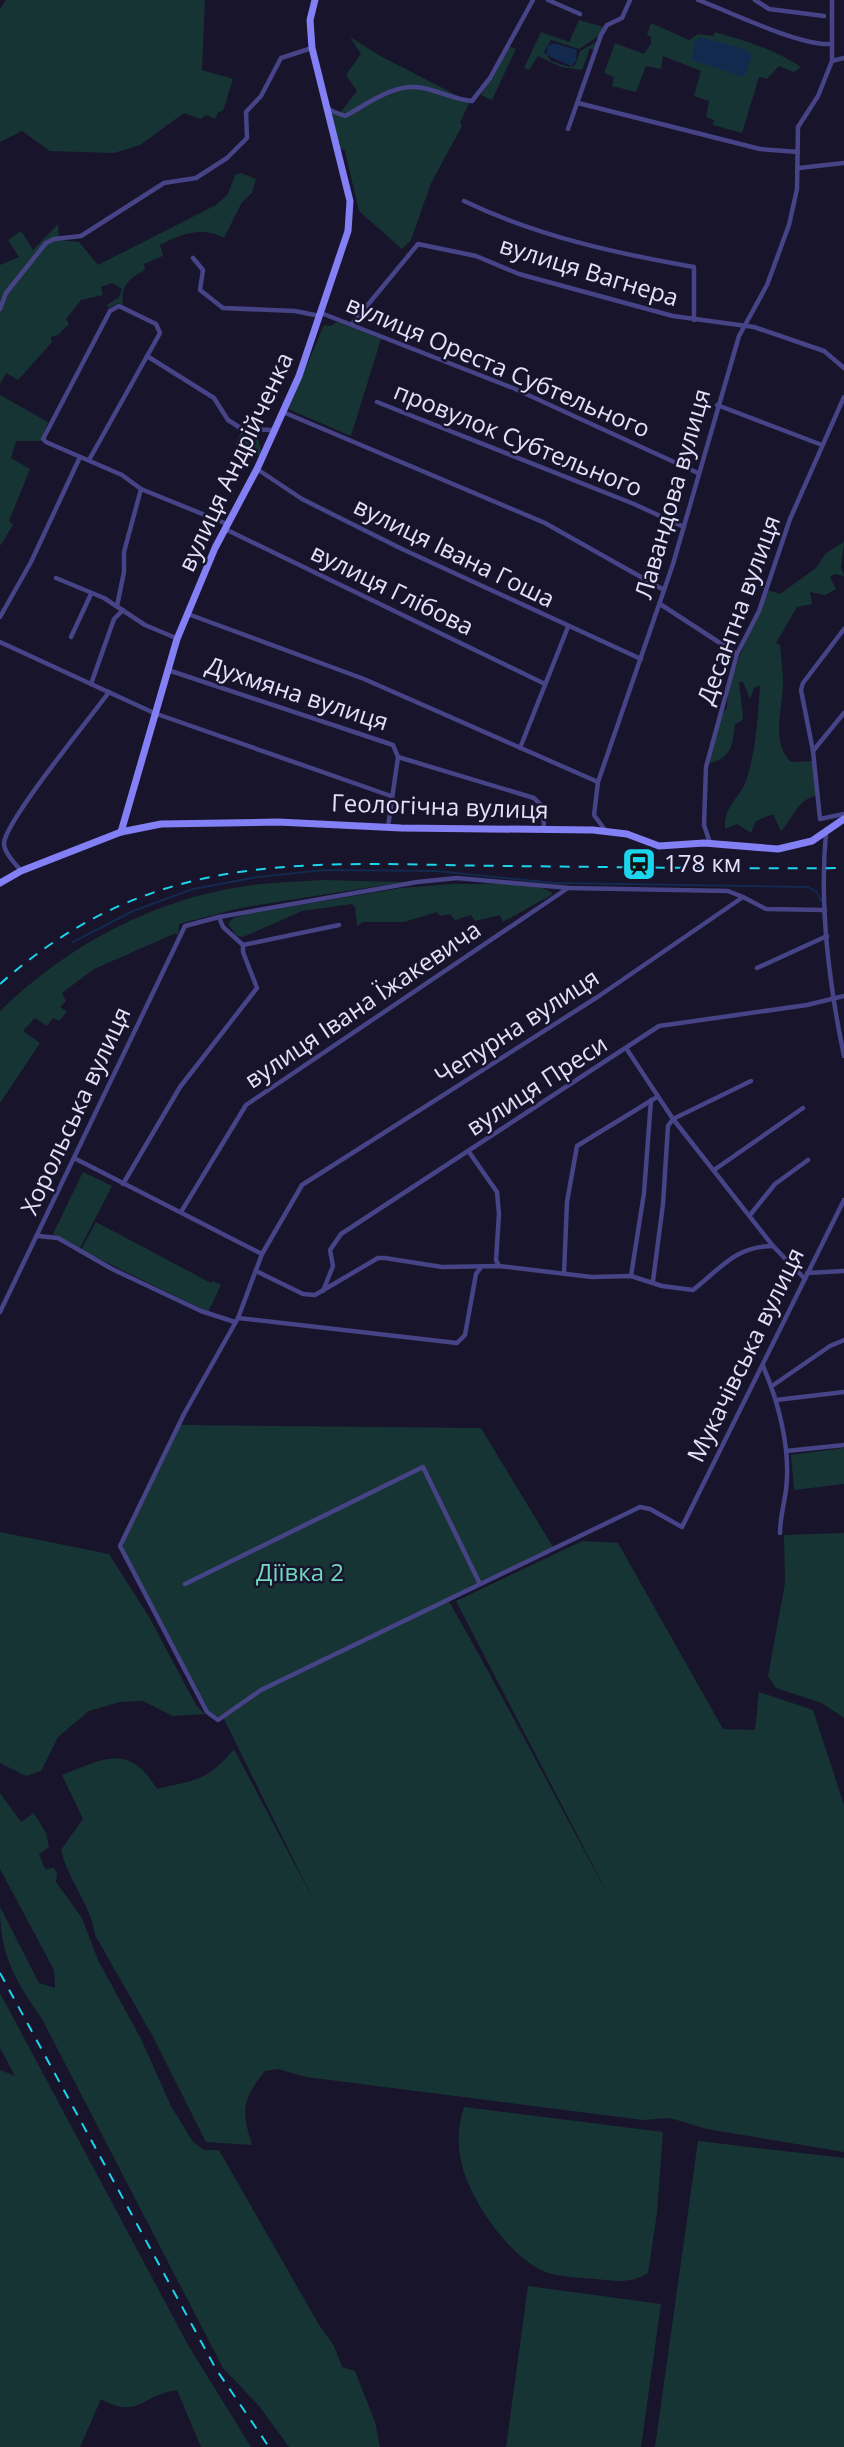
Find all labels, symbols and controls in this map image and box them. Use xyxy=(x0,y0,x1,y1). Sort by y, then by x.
street label: вулиця Вагнера xyxy=(496,228,683,313)
street label: вулиця Ореста Субтельного xyxy=(342,287,656,445)
street label: вулиця Андрійченка xyxy=(169,346,300,576)
street label: провулок Субтельного xyxy=(389,374,648,504)
street label: Лавандова вулиця xyxy=(626,385,717,603)
street label: вулиця Івана Гоша xyxy=(349,489,561,615)
street label: Десантна вулиця xyxy=(688,510,787,709)
street label: вулиця Глібова xyxy=(306,535,480,642)
street label: Духмяна вулиця xyxy=(202,648,393,738)
street label: Геологічна вулиця xyxy=(331,785,549,826)
station icon: 178 км xyxy=(620,845,658,883)
place label: 178 км xyxy=(664,846,741,879)
street label: вулиця Івана Їжакевича xyxy=(238,912,487,1095)
street label: Чепурна вулиця xyxy=(428,960,605,1091)
street label: Хорольська вулиця xyxy=(12,1001,137,1220)
street label: вулиця Преси xyxy=(459,1027,613,1143)
street label: Мукачівська вулиця xyxy=(678,1242,811,1467)
park label: Діївка 2 xyxy=(256,1555,344,1588)

